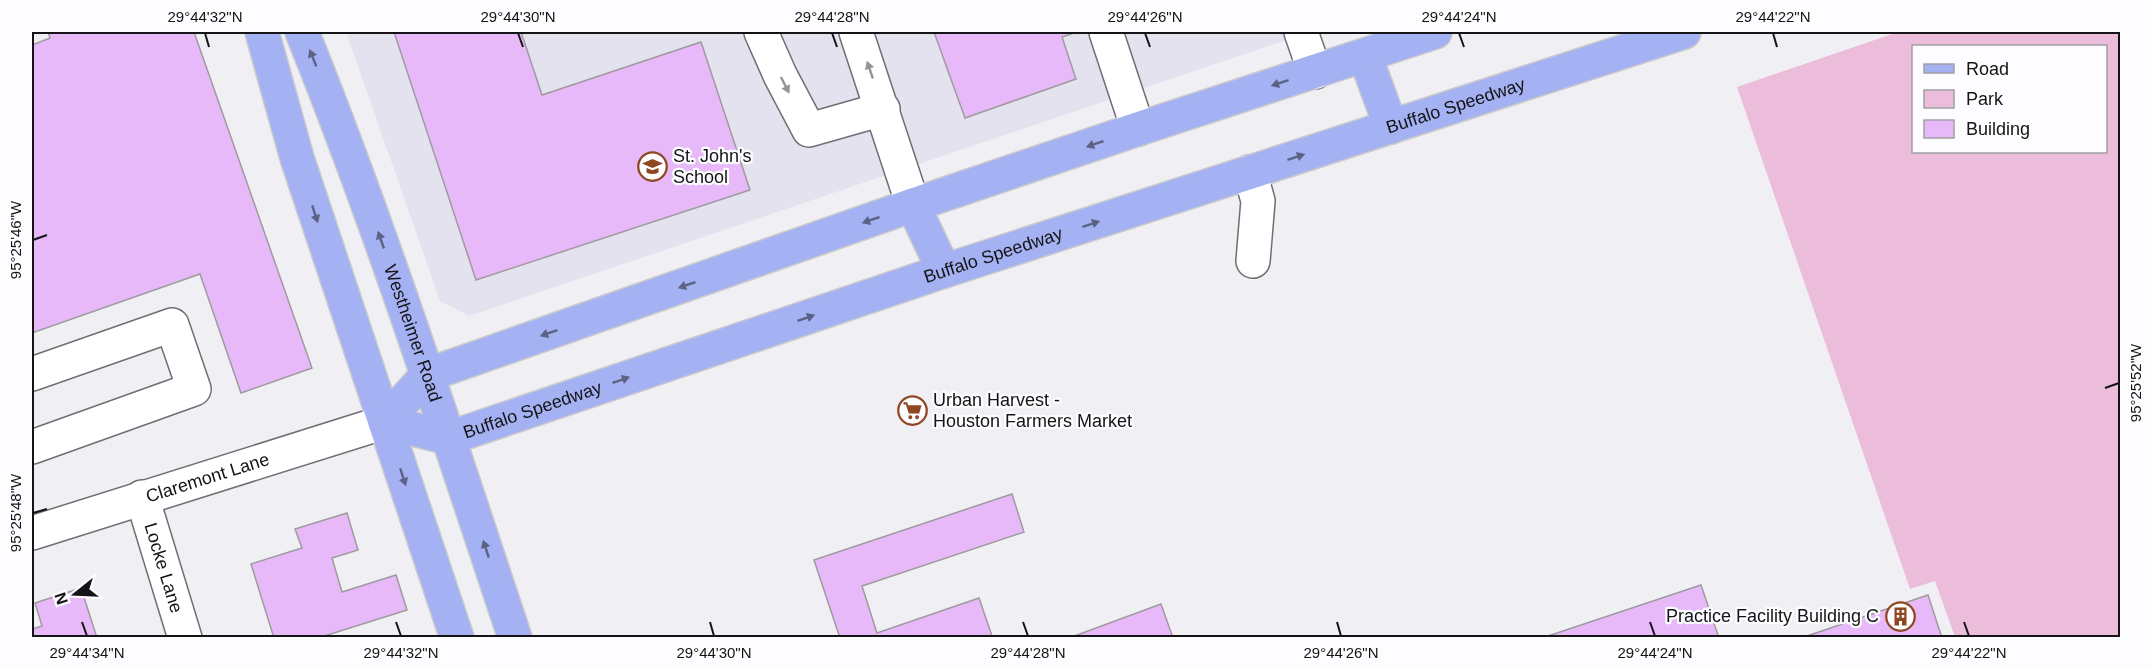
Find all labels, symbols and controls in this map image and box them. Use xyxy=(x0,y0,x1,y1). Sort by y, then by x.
text: 29°44'32"N xyxy=(167,8,243,25)
text: 29°44'30"N xyxy=(480,8,556,25)
text: 29°44'28"N xyxy=(794,8,870,25)
text: 29°44'26"N xyxy=(1107,8,1183,25)
text: 29°44'24"N xyxy=(1421,8,1497,25)
text: 29°44'22"N xyxy=(1735,8,1811,25)
legend xyxy=(1912,45,2107,153)
one-way arrow xyxy=(307,48,317,66)
text: Road xyxy=(1966,59,2009,79)
one-way arrow xyxy=(864,61,874,79)
street label: Buffalo Speedway xyxy=(1384,74,1528,138)
one-way arrow xyxy=(780,76,790,93)
one-way arrow xyxy=(1271,79,1289,89)
text: Park xyxy=(1966,89,2004,109)
text: Building xyxy=(1966,119,2030,139)
one-way arrow xyxy=(1086,139,1104,149)
place label: St. John's School xyxy=(673,146,751,187)
school or university icon: St. John's School xyxy=(636,150,668,182)
one-way arrow xyxy=(1287,152,1305,162)
text: 95°25'46"W xyxy=(7,200,24,279)
one-way arrow xyxy=(311,205,321,223)
one-way arrow xyxy=(862,216,880,226)
one-way arrow xyxy=(1082,218,1100,228)
street label: Buffalo Speedway xyxy=(921,223,1065,287)
one-way arrow xyxy=(375,231,385,249)
street label: Westheimer Road xyxy=(380,262,446,404)
one-way arrow xyxy=(677,280,695,290)
one-way arrow xyxy=(797,312,815,322)
one-way arrow xyxy=(540,328,558,338)
text: 95°25'52"W xyxy=(2127,343,2144,422)
one-way arrow xyxy=(612,374,630,384)
street label: Buffalo Speedway xyxy=(461,377,604,442)
place label: Urban Harvest - Houston Farmers Market xyxy=(933,390,1132,431)
supermarket icon: Urban Harvest - Houston Farmers Market xyxy=(896,394,928,426)
street label: Claremont Lane xyxy=(143,449,272,507)
one-way arrow xyxy=(399,468,409,486)
text: 95°25'48"W xyxy=(7,473,24,552)
street label: Locke Lane xyxy=(140,520,187,615)
one-way arrow xyxy=(481,540,490,558)
north arrow xyxy=(45,564,105,624)
text: N xyxy=(51,590,71,607)
building icon: Practice Facility Building C xyxy=(1884,600,1916,632)
place label: Practice Facility Building C xyxy=(1666,606,1879,626)
text: 29°44'34"N xyxy=(49,644,125,661)
text: 29°44'32"N xyxy=(363,644,439,661)
text: 29°44'30"N xyxy=(676,644,752,661)
text: 29°44'28"N xyxy=(990,644,1066,661)
text: 29°44'26"N xyxy=(1303,644,1379,661)
text: 29°44'24"N xyxy=(1617,644,1693,661)
text: 29°44'22"N xyxy=(1931,644,2007,661)

